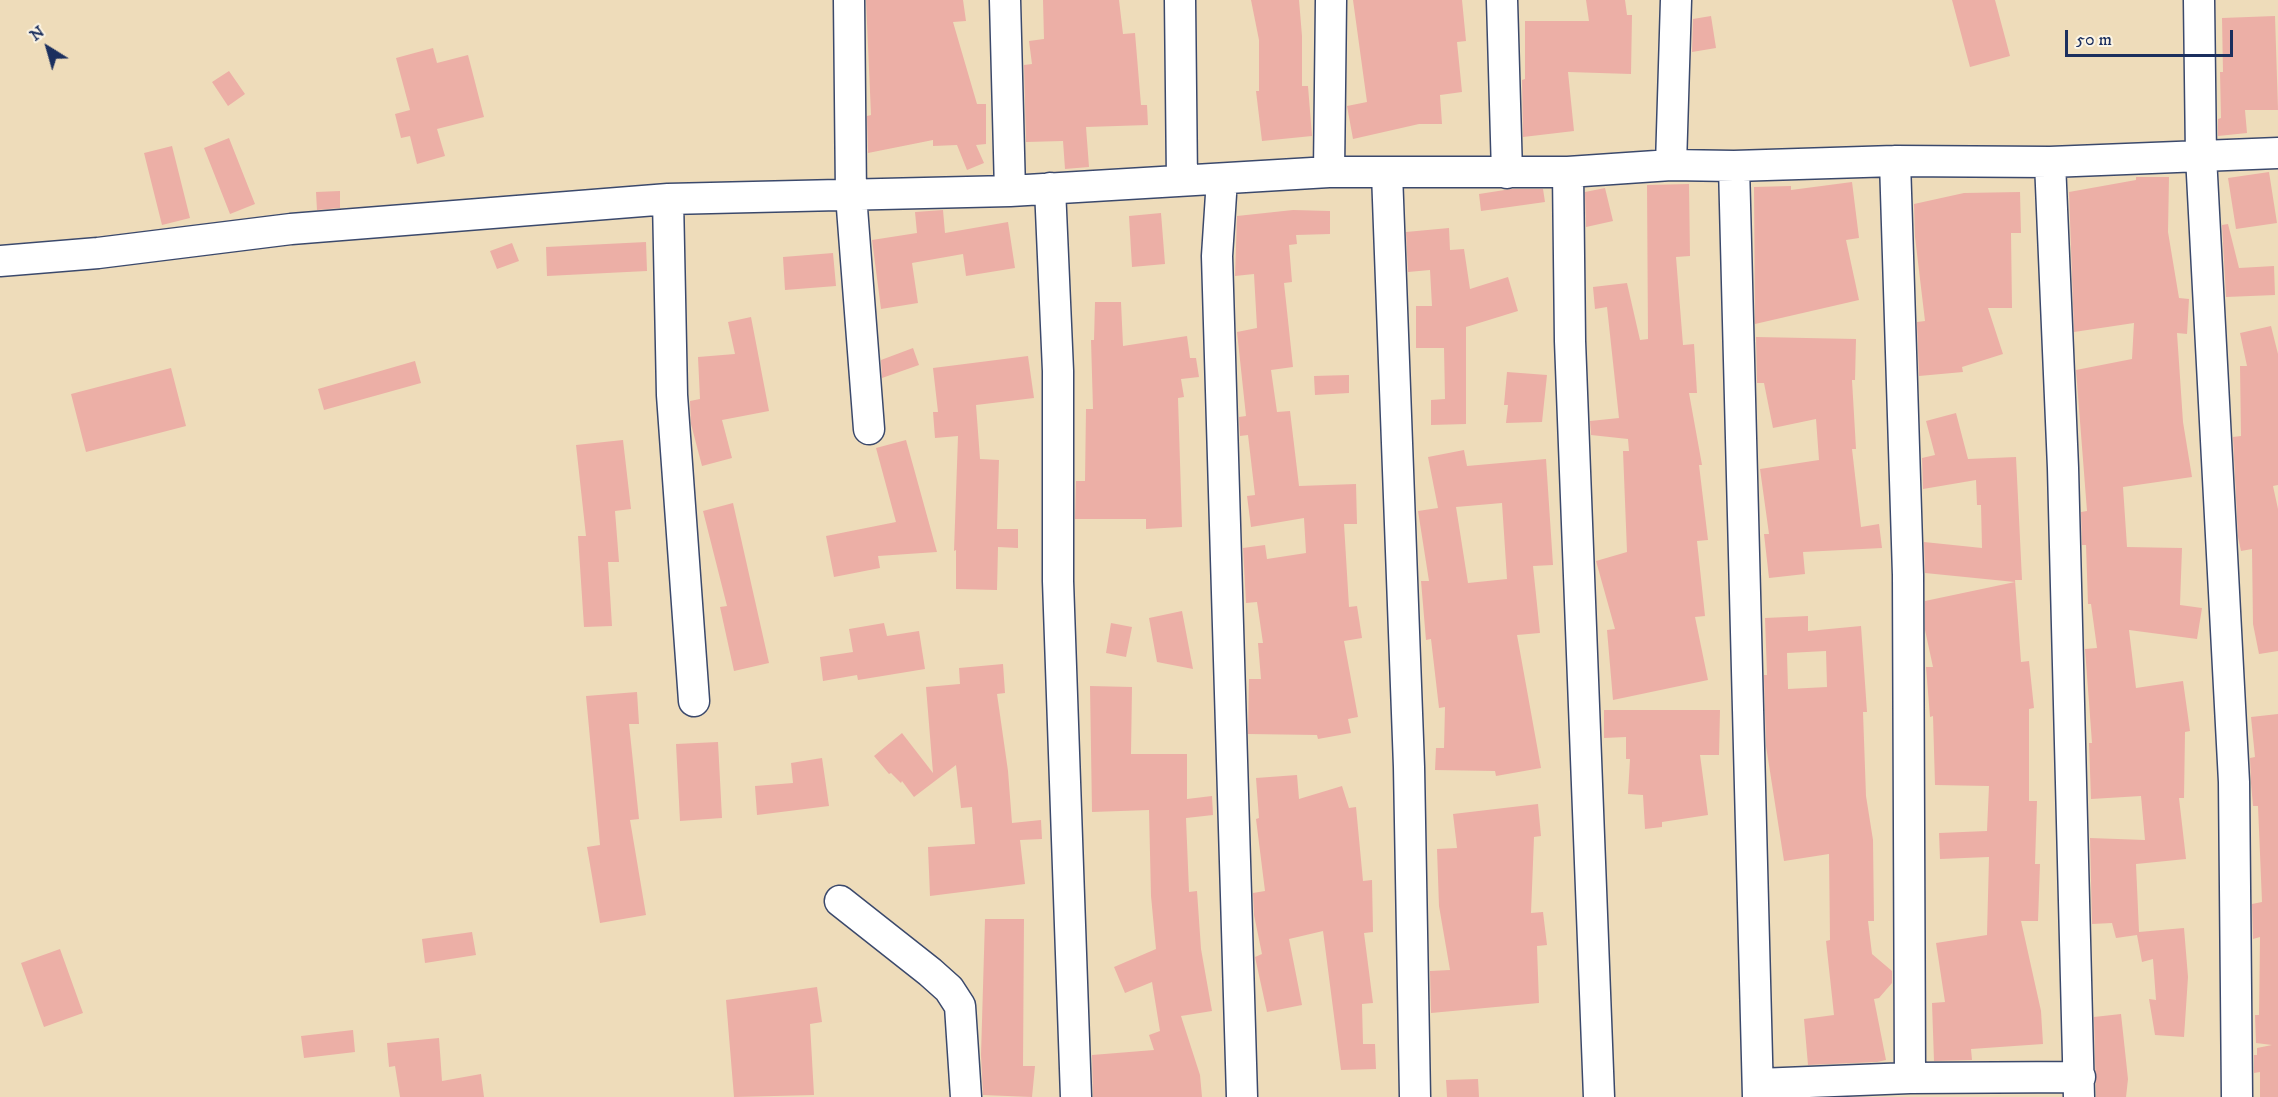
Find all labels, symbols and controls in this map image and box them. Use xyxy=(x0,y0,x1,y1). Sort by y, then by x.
north arrow xyxy=(18,18,78,78)
scale bar xyxy=(2068,18,2236,56)
text: N xyxy=(26,22,48,46)
text: 50 m xyxy=(2076,29,2112,51)

